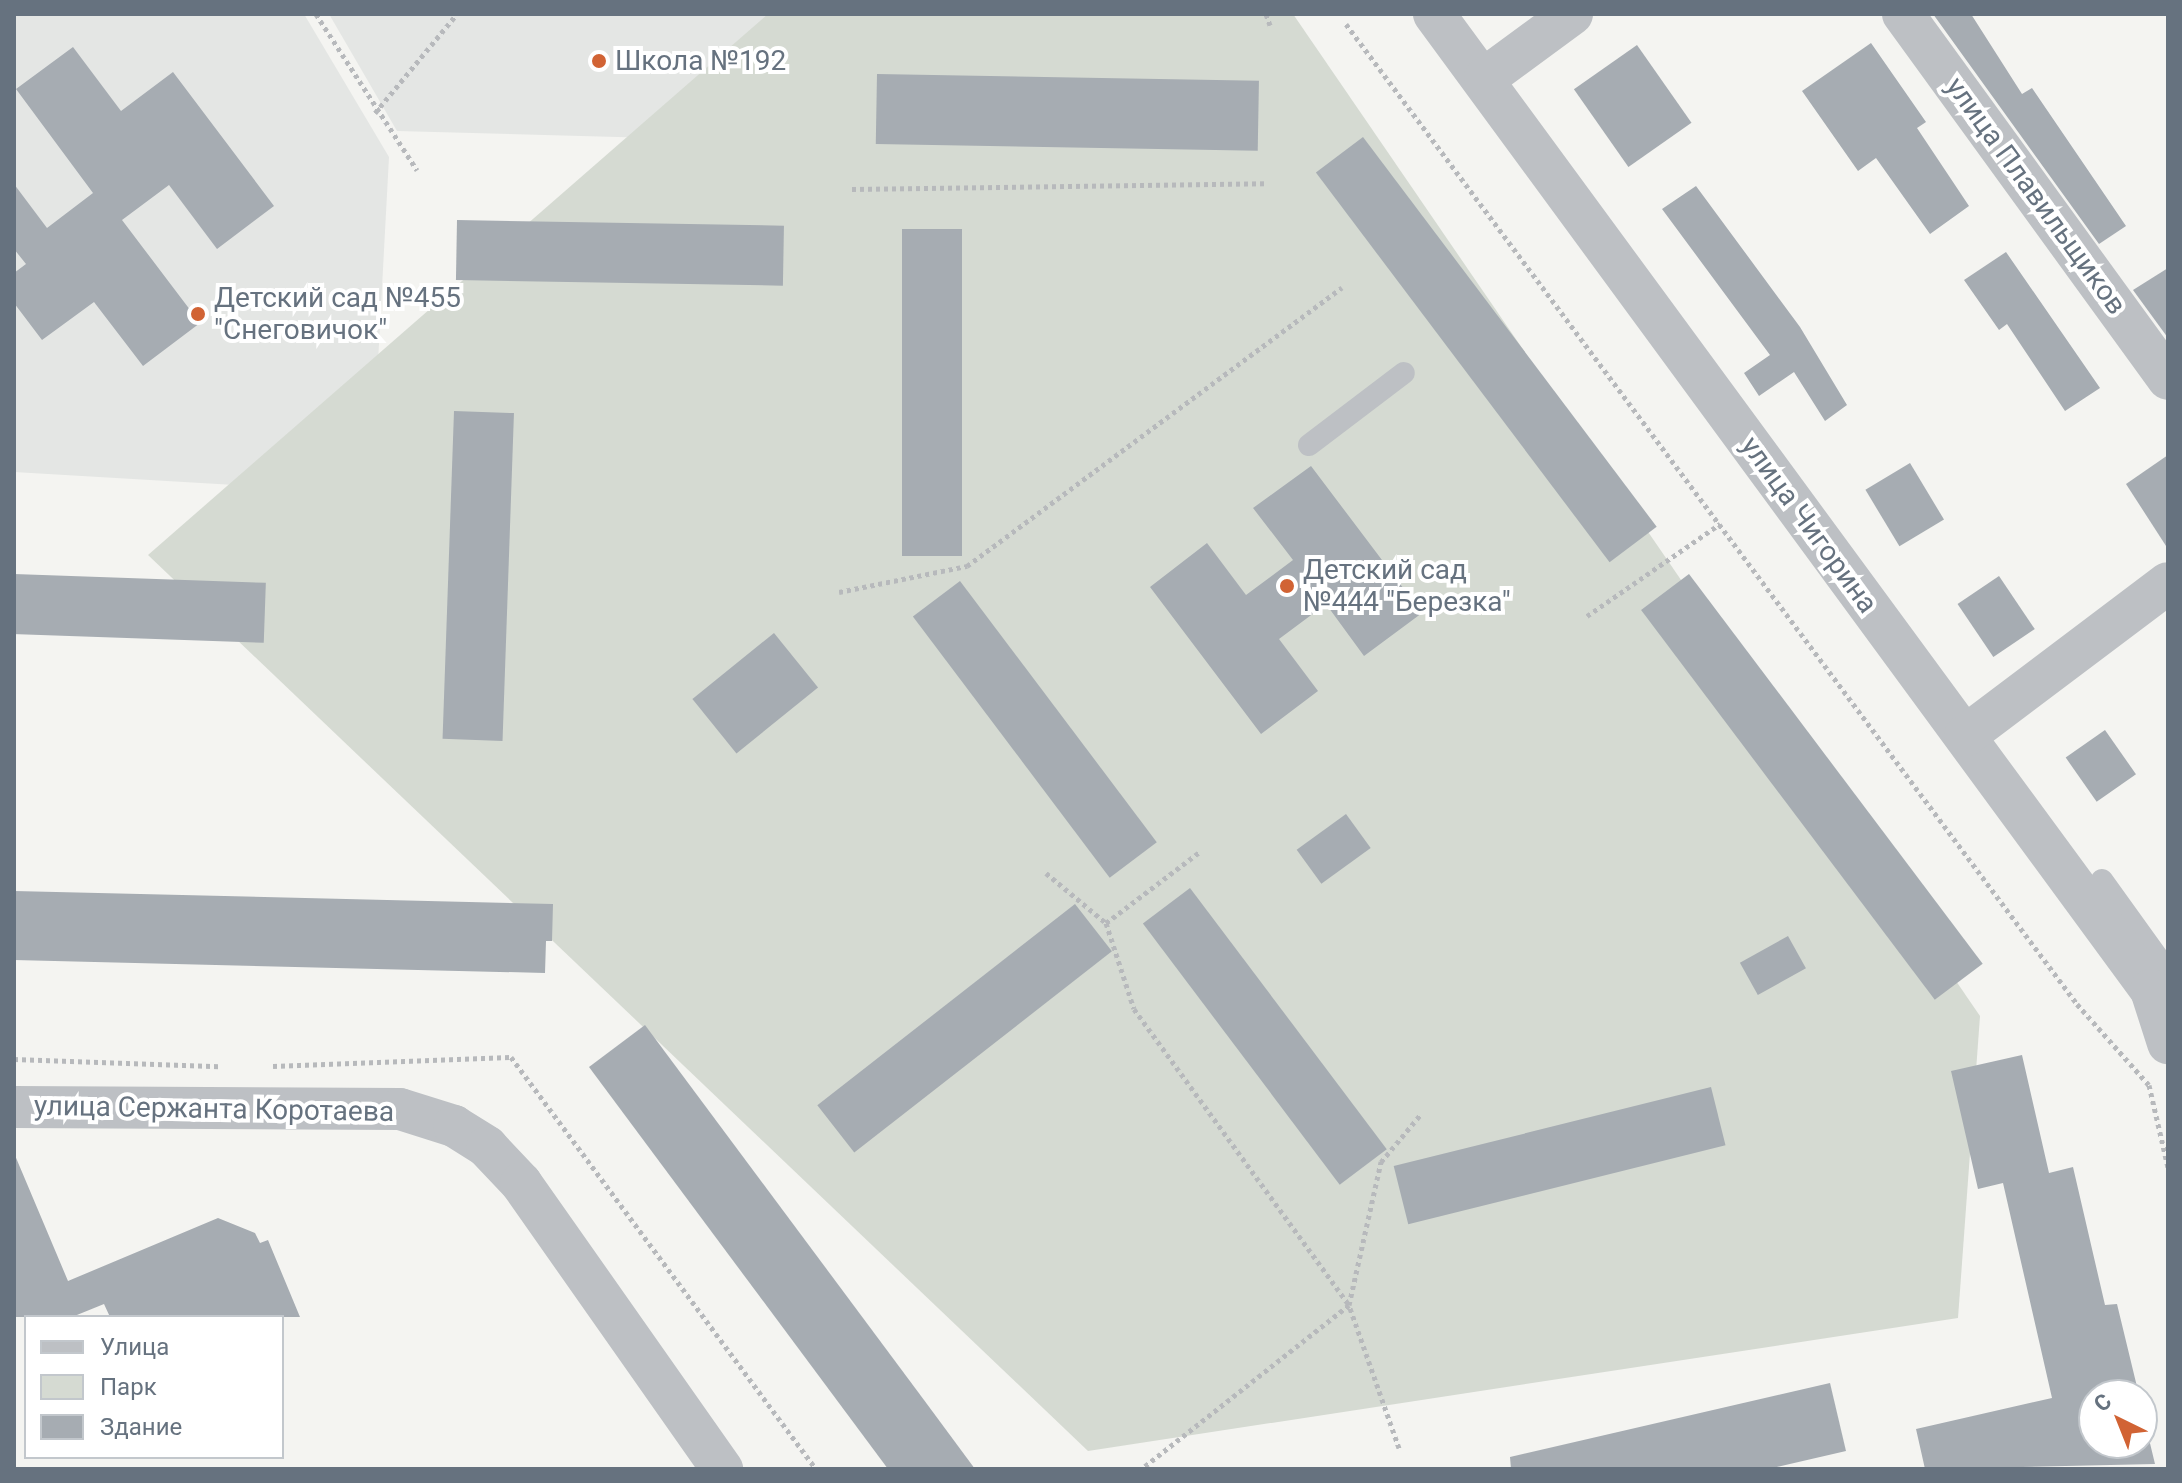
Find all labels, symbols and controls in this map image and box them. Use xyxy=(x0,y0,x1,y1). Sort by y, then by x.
place label: Школа №192 xyxy=(615,44,786,78)
marker: Школа №192 xyxy=(590,52,608,70)
street label: улица Плавильщиков xyxy=(1939,71,2133,321)
place label: Детский сад №455 "Снеговичок" xyxy=(214,281,461,347)
marker: Детский сад №455 "Снеговичок" xyxy=(189,305,207,323)
street label: улица Чигорина xyxy=(1734,430,1884,620)
place label: Детский сад №444 "Березка" xyxy=(1303,553,1511,619)
marker: Детский сад №444 "Березка" xyxy=(1278,577,1296,595)
street label: улица Сержанта Коротаева xyxy=(34,1089,394,1129)
legend xyxy=(24,1315,284,1459)
text: Улица xyxy=(100,1333,169,1361)
text: Парк xyxy=(100,1373,157,1401)
north arrow xyxy=(2078,1379,2158,1459)
text: С xyxy=(2089,1388,2116,1417)
text: Здание xyxy=(100,1413,182,1441)

